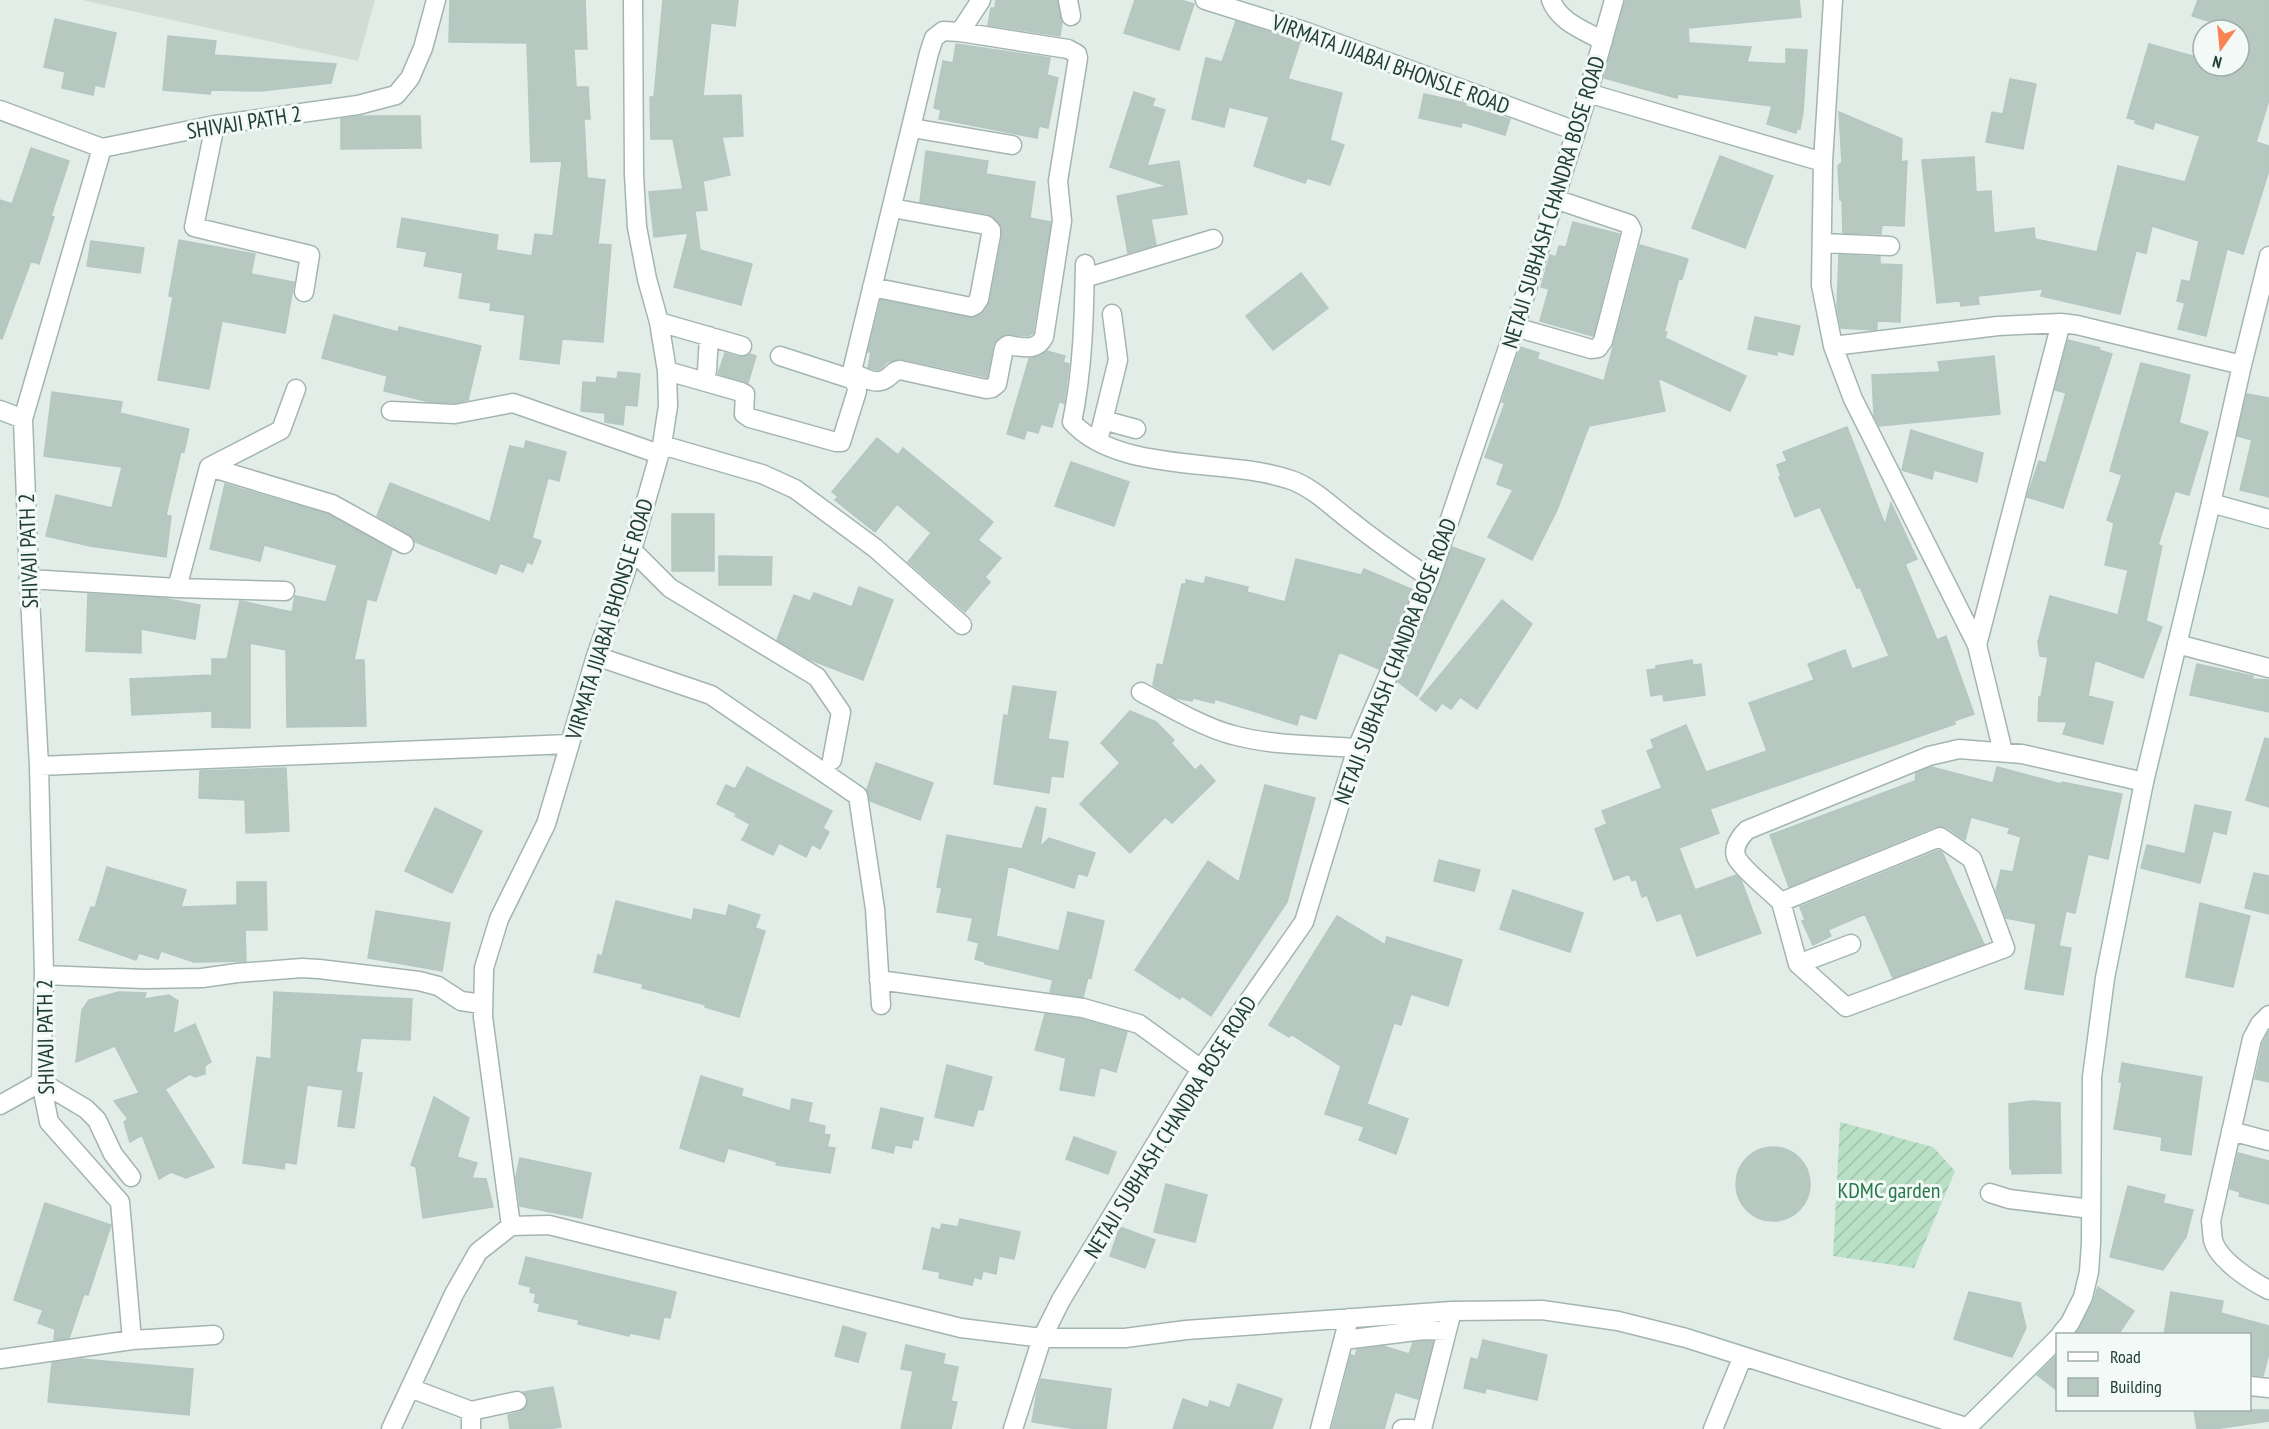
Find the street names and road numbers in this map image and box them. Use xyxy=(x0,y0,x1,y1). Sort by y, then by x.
street label: VIRMATA JIJABAI BHONSLE ROAD xyxy=(1267,8,1514,120)
street label: NETAJI SUBHASH CHANDRA BOSE ROAD xyxy=(1495,52,1611,352)
street label: SHIVAJI PATH 2 xyxy=(185,99,303,145)
street label: SHIVAJI PATH 2 xyxy=(12,493,44,609)
street label: VIRMATA JIJABAI BHONSLE ROAD xyxy=(559,495,659,744)
street label: NETAJI SUBHASH CHANDRA BOSE ROAD xyxy=(1327,514,1463,808)
street label: SHIVAJI PATH 2 xyxy=(30,979,60,1095)
street label: NETAJI SUBHASH CHANDRA BOSE ROAD xyxy=(1078,991,1262,1263)

